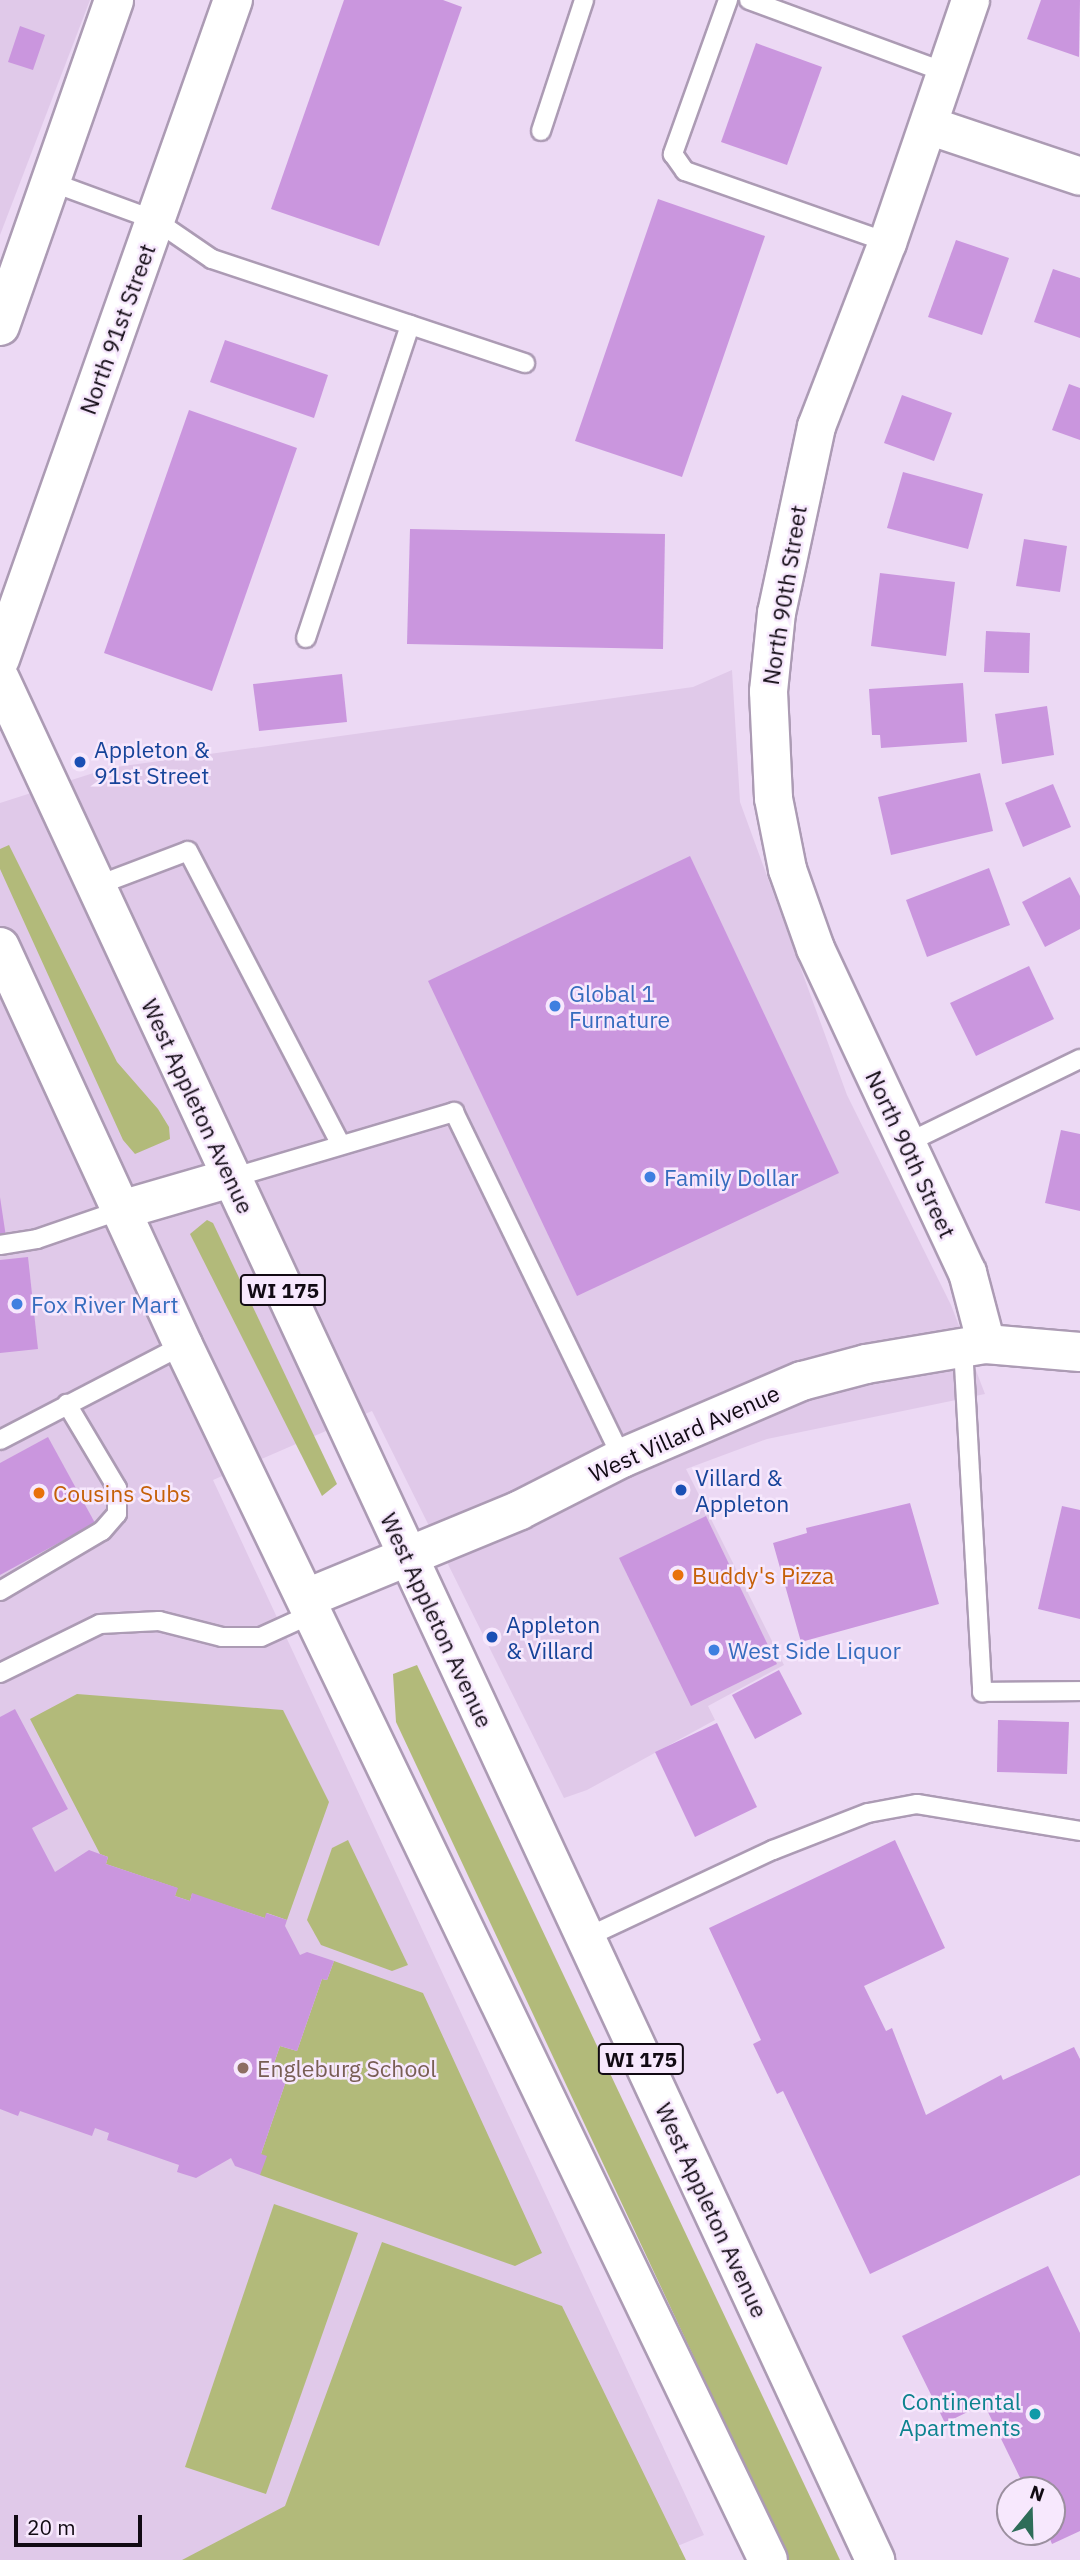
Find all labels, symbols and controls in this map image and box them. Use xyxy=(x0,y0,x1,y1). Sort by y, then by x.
street label: North 91st Street xyxy=(73,240,161,418)
street label: North 90th Street xyxy=(756,503,812,687)
place label: Appleton & 91st Street xyxy=(94,735,210,789)
marker: Appleton & 91st Street xyxy=(72,754,88,770)
place label: Global 1 Furnature xyxy=(569,979,670,1033)
street label: West Appleton Avenue xyxy=(136,994,260,1218)
marker: Global 1 Furnature xyxy=(547,998,563,1014)
street label: North 90th Street xyxy=(860,1066,962,1242)
place label: Family Dollar xyxy=(664,1163,798,1191)
marker: Family Dollar xyxy=(642,1169,658,1185)
road number: WI 175 xyxy=(239,1272,327,1308)
place label: Fox River Mart xyxy=(31,1290,179,1318)
marker: Fox River Mart xyxy=(9,1296,25,1312)
street label: West Villard Avenue xyxy=(584,1379,784,1487)
place label: Villard & Appleton xyxy=(695,1463,789,1517)
place label: Cousins Subs xyxy=(53,1479,191,1507)
marker: Villard & Appleton xyxy=(673,1482,689,1498)
marker: Cousins Subs xyxy=(31,1485,47,1501)
street label: West Appleton Avenue xyxy=(375,1508,499,1732)
place label: Buddy's Pizza xyxy=(692,1561,834,1589)
marker: Buddy's Pizza xyxy=(670,1567,686,1583)
place label: Appleton & Villard xyxy=(506,1610,600,1664)
marker: Appleton & Villard xyxy=(484,1629,500,1645)
place label: West Side Liquor xyxy=(728,1636,901,1664)
marker: West Side Liquor xyxy=(706,1642,722,1658)
road number: WI 175 xyxy=(597,2042,685,2076)
place label: Engleburg School xyxy=(257,2054,436,2082)
marker: Engleburg School xyxy=(235,2060,251,2076)
street label: West Appleton Avenue xyxy=(650,2098,774,2322)
place label: Continental Apartments xyxy=(899,2387,1021,2441)
marker: Continental Apartments xyxy=(1027,2406,1043,2422)
north arrow xyxy=(996,2476,1066,2546)
text: N xyxy=(1027,2479,1048,2507)
scale bar xyxy=(18,2500,145,2544)
text: 20 m xyxy=(27,2513,76,2541)

